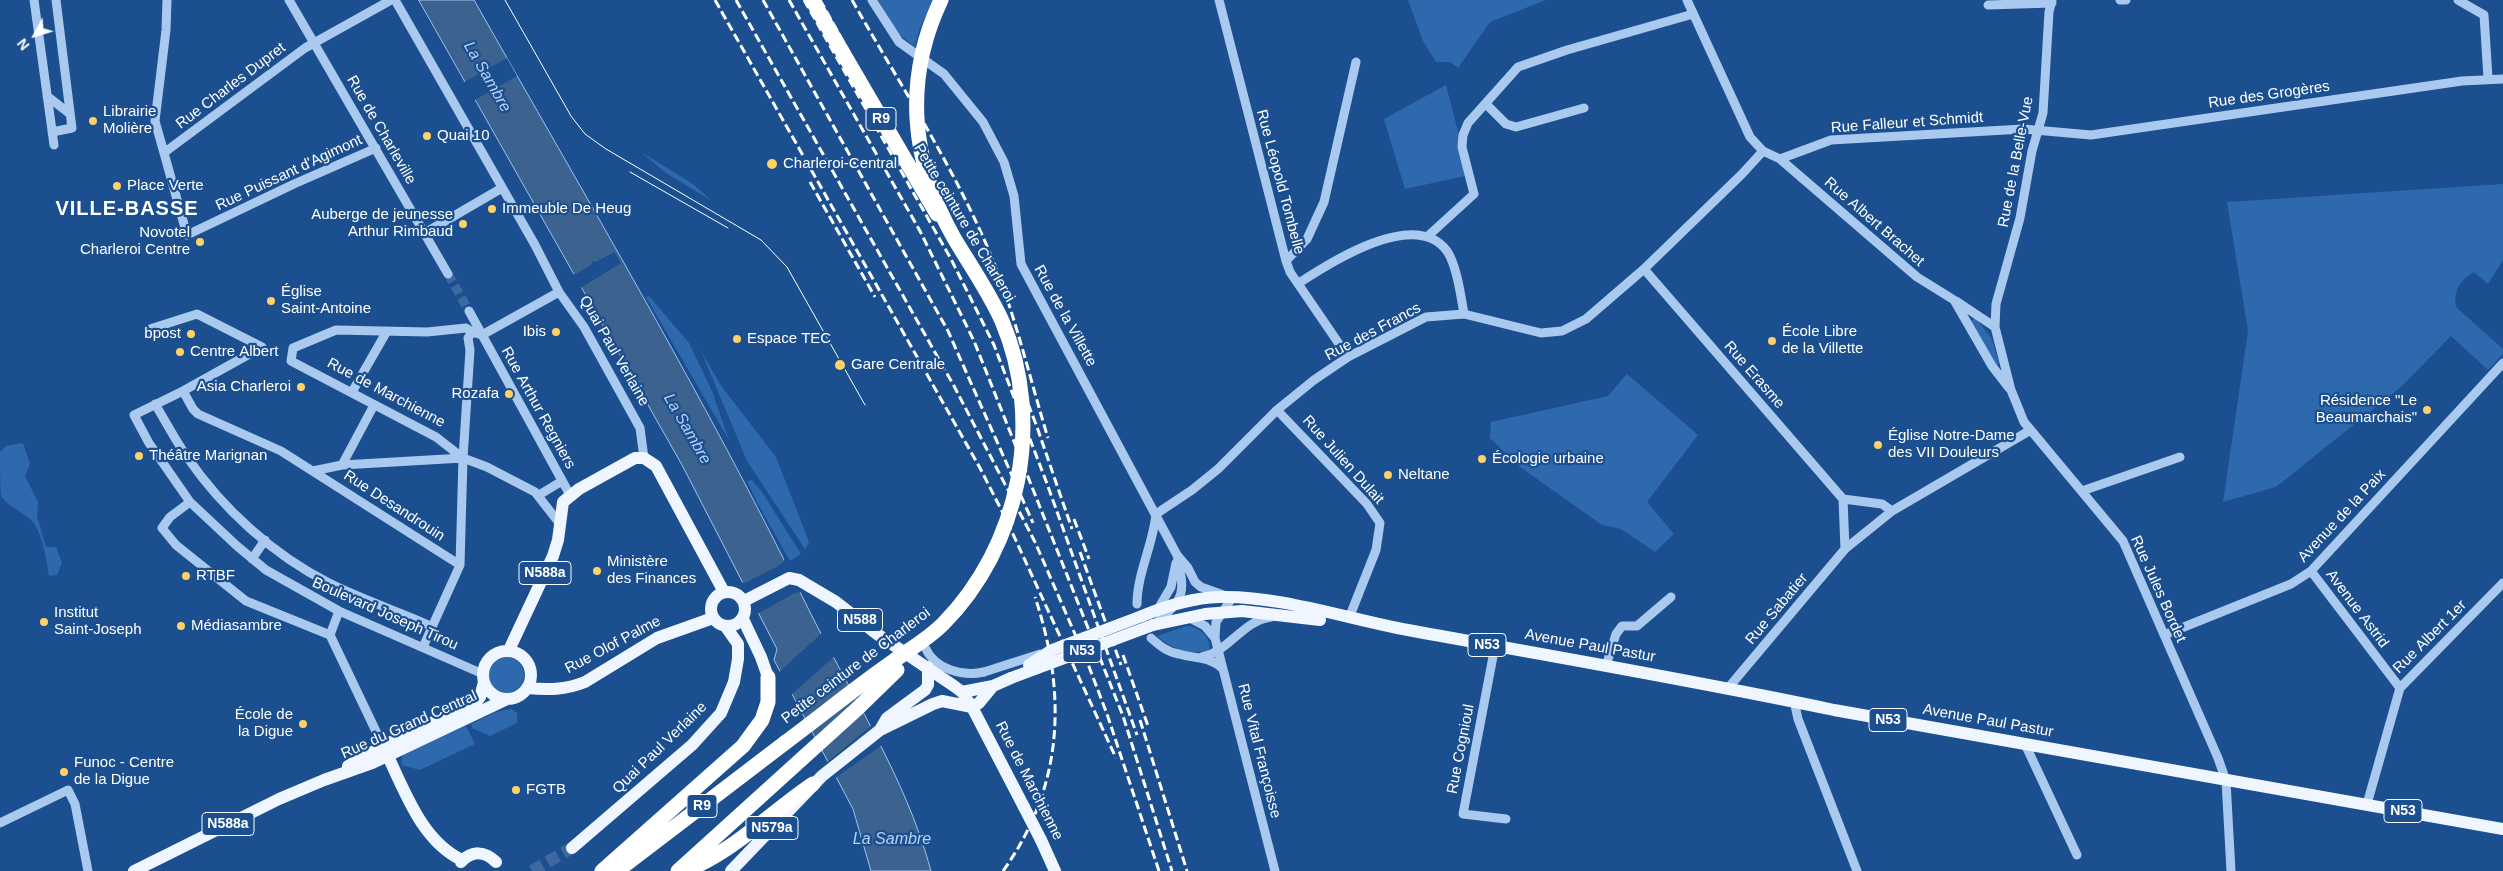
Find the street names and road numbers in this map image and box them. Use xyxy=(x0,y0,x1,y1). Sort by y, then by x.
street label: Rue Charles Dupret xyxy=(173,39,289,133)
street label: Rue de Charleville xyxy=(343,72,419,188)
street label: Rue des Grogères xyxy=(2207,78,2331,112)
street label: Rue de la Belle-Vue xyxy=(1994,95,2038,229)
road number: R9 xyxy=(866,108,896,130)
street label: Rue Léopold Tombelle xyxy=(1252,108,1308,256)
street label: Rue Falleur et Schmidt xyxy=(1830,109,1984,137)
street label: Rue Puissant d'Agimont xyxy=(213,131,365,215)
street label: Petite ceinture de Charleroi xyxy=(909,140,1019,306)
street label: Rue Albert Brachet xyxy=(1820,174,1928,270)
street label: Rue de la Villette xyxy=(1030,262,1100,370)
street label: Quai Paul Verlaine xyxy=(575,293,653,409)
street label: Rue des Francs xyxy=(1322,299,1424,365)
street label: Rue Erasme xyxy=(1720,338,1788,412)
street label: Rue Arthur Regniers xyxy=(497,344,579,472)
street label: Rue de Marchienne xyxy=(324,354,448,432)
street label: Rue Julien Dulait xyxy=(1298,412,1388,508)
street label: Avenue de la Paix xyxy=(2294,466,2390,566)
street label: Rue Desandrouin xyxy=(340,467,448,545)
street label: Rue Jules Bordet xyxy=(2126,533,2190,645)
road number: N588a xyxy=(519,562,571,584)
street label: Avenue Astrid xyxy=(2322,566,2392,652)
street label: Rue Sabatier xyxy=(1742,570,1812,648)
street label: Boulevard Joseph Tirou xyxy=(309,574,461,654)
street label: Rue Albert 1er xyxy=(2389,596,2471,678)
street label: Petite ceinture de Charleroi xyxy=(778,604,934,728)
road number: N588 xyxy=(838,608,882,632)
street label: Rue Olof Palme xyxy=(562,612,664,678)
street label: Avenue Paul Pastur xyxy=(1523,626,1657,666)
road number: N53 xyxy=(1468,634,1506,656)
road number: N53 xyxy=(1063,640,1101,662)
street label: Rue Vital Françoisse xyxy=(1234,682,1284,820)
street label: Rue du Grand Central xyxy=(338,687,480,763)
street label: Quai Paul Verlaine xyxy=(609,698,711,798)
street label: Avenue Paul Pastur xyxy=(1921,701,2055,741)
street label: Rue Cognioul xyxy=(1443,703,1479,795)
road number: N53 xyxy=(1869,708,1907,732)
street label: Rue de Marchienne xyxy=(991,719,1067,843)
road number: R9 xyxy=(687,794,717,818)
road number: N53 xyxy=(2384,799,2422,822)
road number: N588a xyxy=(202,812,254,836)
road number: N579a xyxy=(746,816,798,840)

